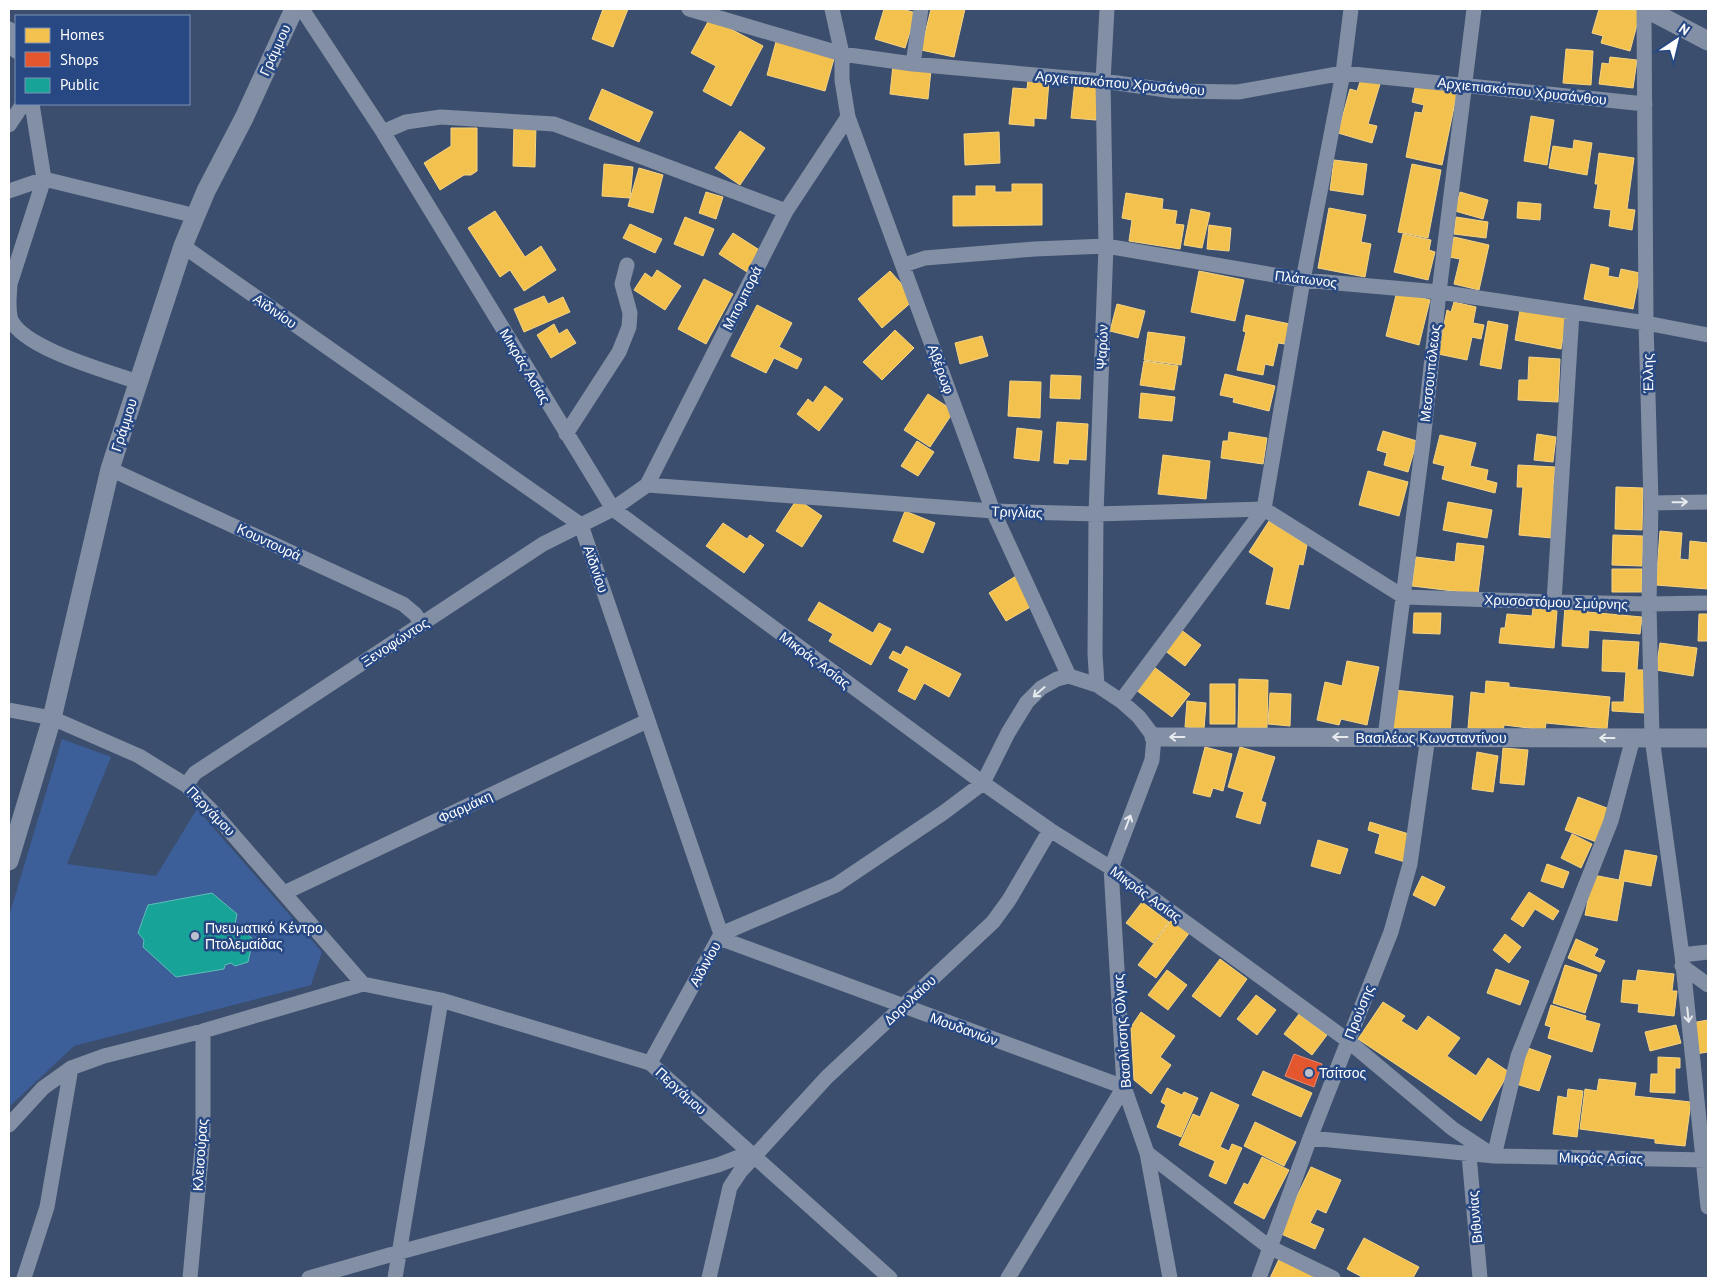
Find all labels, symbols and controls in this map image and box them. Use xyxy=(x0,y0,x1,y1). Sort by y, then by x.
legend xyxy=(15,15,190,105)
north arrow xyxy=(1652,15,1702,65)
text: N xyxy=(1676,19,1693,39)
street label: Γράμμου xyxy=(255,21,295,79)
text: Homes xyxy=(60,25,104,44)
text: Shops xyxy=(60,50,99,69)
street label: Αρχιεπισκόπου Χρυσάνθου xyxy=(1035,67,1205,99)
street label: Αρχιεπισκόπου Χρυσάνθου xyxy=(1436,73,1608,109)
text: Public xyxy=(60,75,99,94)
street label: Μπομπορά xyxy=(718,263,766,333)
street label: Πλάτωνος xyxy=(1274,266,1339,292)
street label: Αϊδινίου xyxy=(250,290,300,332)
street label: Μεσσουπόλεως xyxy=(1416,323,1444,423)
street label: Ψαρών xyxy=(1092,324,1112,370)
street label: Μικράς Ασίας xyxy=(496,325,555,407)
street label: Αβέρωφ xyxy=(924,342,958,396)
street label: Έλλης xyxy=(1639,353,1657,394)
street label: Γράμμου xyxy=(107,396,141,454)
one-way arrow xyxy=(1671,497,1687,507)
street label: Τριγλίας xyxy=(991,502,1043,522)
street label: Κουντουρά xyxy=(234,519,304,565)
street label: Αϊδινίου xyxy=(580,543,612,595)
street label: Χρυσοστόμου Σμύρνης xyxy=(1484,590,1628,614)
street label: Ξενοφώντος xyxy=(358,613,432,671)
street label: Μικράς Ασίας xyxy=(776,627,854,693)
one-way arrow xyxy=(1032,686,1045,697)
street label: Βασιλέως Κωνσταντίνου xyxy=(1355,729,1507,747)
one-way arrow xyxy=(1169,732,1186,742)
one-way arrow xyxy=(1332,732,1348,742)
one-way arrow xyxy=(1599,733,1616,743)
street label: Περγάμου xyxy=(183,782,239,840)
street label: Φαρμάκη xyxy=(435,787,495,827)
one-way arrow xyxy=(1124,815,1133,831)
street label: Μικράς Ασίας xyxy=(1107,862,1186,926)
place label: Πνευματικό Κέντρο Πτολεμαίδας xyxy=(205,919,323,953)
marker: Πνευματικό Κέντρο Πτολεμαίδας xyxy=(189,930,201,942)
street label: Αϊδινίου xyxy=(685,938,725,990)
street label: Δορυλαίου xyxy=(880,971,940,1029)
street label: Βασιλίσσης Όλγας xyxy=(1109,973,1135,1089)
street label: Προύσης xyxy=(1340,982,1378,1042)
one-way arrow xyxy=(1683,1007,1693,1023)
street label: Μουδανιών xyxy=(928,1008,1000,1050)
street label: Περγάμου xyxy=(652,1063,710,1119)
place label: Τσίτσος xyxy=(1319,1064,1367,1082)
marker: Τσίτσος xyxy=(1303,1067,1315,1079)
street label: Κλεισούρας xyxy=(188,1118,212,1192)
street label: Μικράς Ασίας xyxy=(1559,1148,1644,1168)
street label: Βιθυνίας xyxy=(1464,1190,1486,1244)

